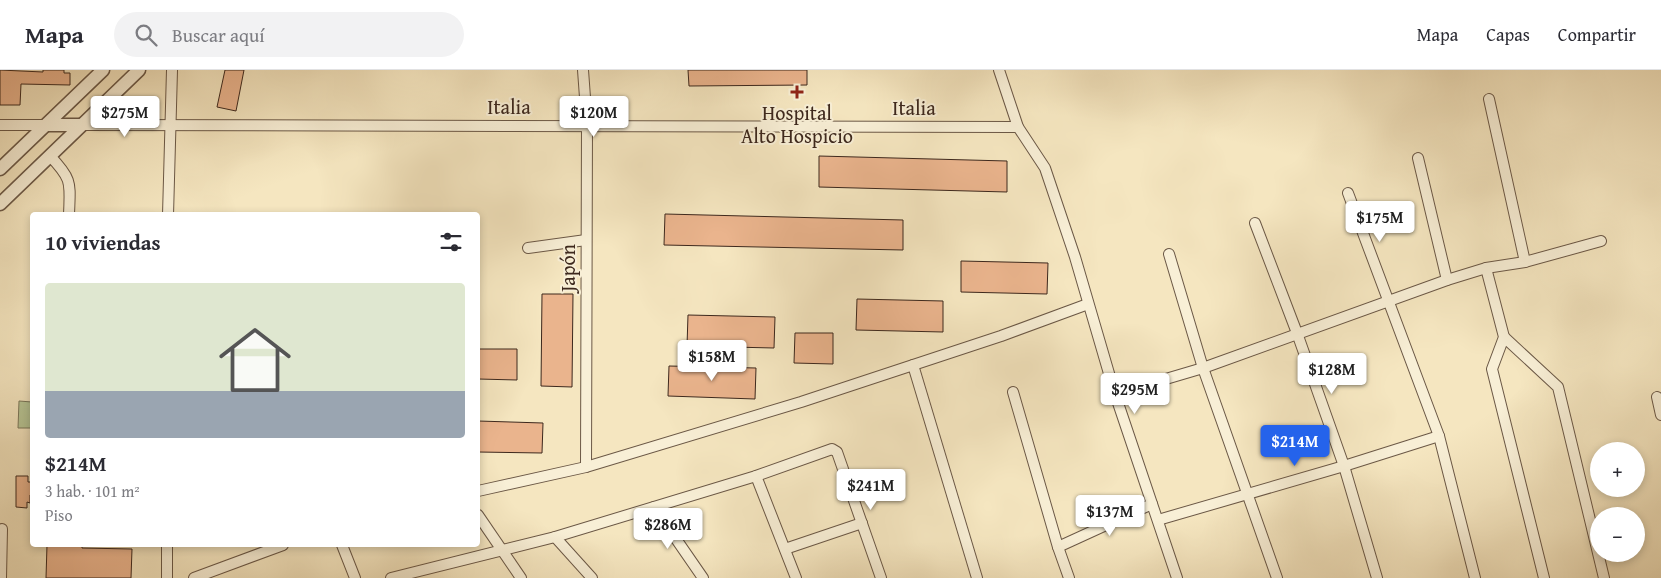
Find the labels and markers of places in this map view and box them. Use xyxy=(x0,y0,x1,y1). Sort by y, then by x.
marker: Hospital Alto Hospicio xyxy=(790,85,804,99)
pin: $275M xyxy=(90,96,160,138)
pin: $120M xyxy=(559,96,629,138)
place label: Hospital Alto Hospicio xyxy=(741,98,853,150)
pin: $175M xyxy=(1345,200,1415,243)
pin: $158M xyxy=(677,340,747,382)
pin: $128M xyxy=(1297,352,1367,395)
pin: $295M xyxy=(1100,372,1170,415)
pin: $214M xyxy=(1260,424,1330,467)
pin: $241M xyxy=(836,468,906,511)
pin: $137M xyxy=(1075,494,1145,537)
pin: $286M xyxy=(633,508,703,550)

